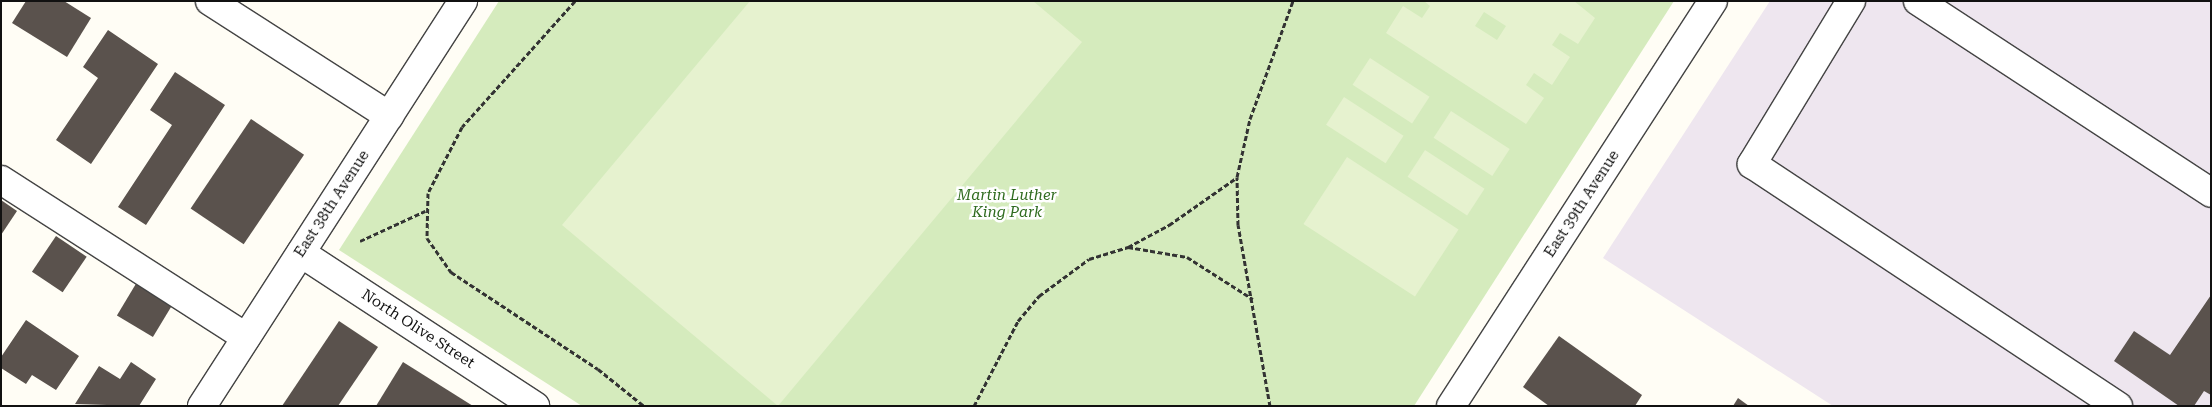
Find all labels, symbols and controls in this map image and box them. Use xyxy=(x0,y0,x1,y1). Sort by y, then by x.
street label: East 38th Avenue xyxy=(291,147,373,261)
street label: East 39th Avenue xyxy=(1541,147,1623,261)
park label: Martin Luther King Park xyxy=(957,186,1057,221)
street label: North Olive Street xyxy=(358,286,478,372)

